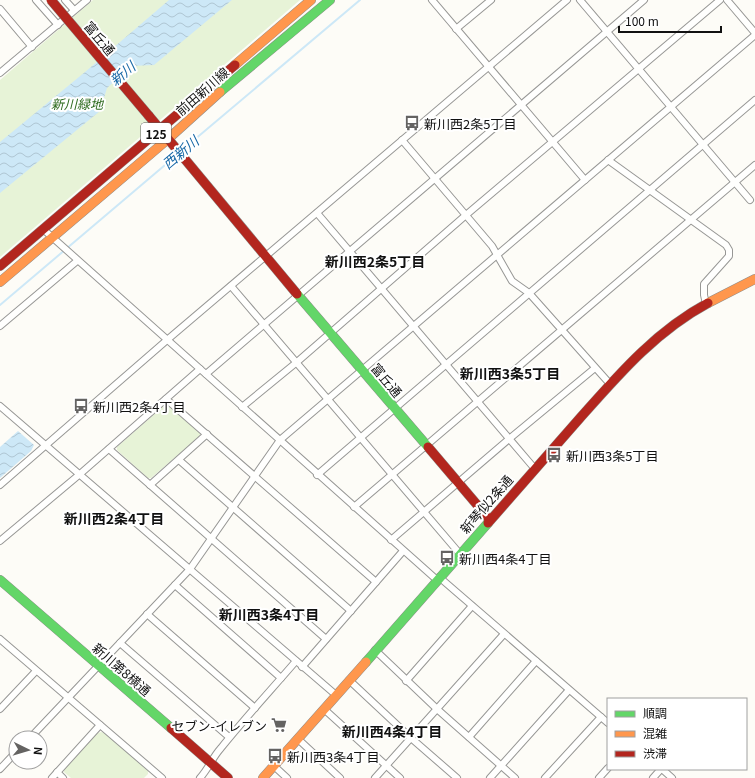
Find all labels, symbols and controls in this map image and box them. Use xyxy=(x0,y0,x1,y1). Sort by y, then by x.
scale bar xyxy=(619,8,721,34)
text: 100 m xyxy=(625,12,659,29)
street label: 富丘通 xyxy=(80,17,120,59)
water label: 新川 xyxy=(105,55,141,90)
street label: 前田新川線 xyxy=(171,63,233,119)
park label: 新川緑地 xyxy=(51,94,105,113)
bus stop icon: 新川西2条5丁目 xyxy=(403,114,421,132)
place label: 新川西2条5丁目 xyxy=(424,114,516,133)
road number: 125 xyxy=(141,123,171,143)
water label: 西新川 xyxy=(157,130,204,173)
district label: 新川西2条5丁目 xyxy=(325,251,425,271)
street label: 富丘通 xyxy=(367,359,407,401)
district label: 新川西3条5丁目 xyxy=(460,363,560,383)
bus stop icon: 新川西2条4丁目 xyxy=(72,397,90,415)
place label: 新川西2条4丁目 xyxy=(93,397,185,416)
bus stop icon: 新川西3条5丁目 xyxy=(545,446,563,464)
place label: 新川西3条5丁目 xyxy=(566,446,658,465)
street label: 新琴似2条通 xyxy=(455,471,517,537)
district label: 新川西2条4丁目 xyxy=(64,508,164,528)
bus stop icon: 新川西4条4丁目 xyxy=(438,549,456,567)
place label: 新川西4条4丁目 xyxy=(459,549,551,568)
district label: 新川西3条4丁目 xyxy=(219,604,319,624)
street label: 新川第8横通 xyxy=(89,638,155,700)
legend xyxy=(607,698,747,770)
text: 順調 xyxy=(643,704,667,721)
place label: セブン-イレブン xyxy=(171,716,267,735)
supermarket icon: セブン-イレブン xyxy=(270,716,288,734)
district label: 新川西4条4丁目 xyxy=(342,721,442,741)
text: 混雑 xyxy=(643,724,667,741)
north arrow xyxy=(8,730,48,770)
text: 渋滞 xyxy=(643,744,667,761)
text: N xyxy=(31,746,47,756)
bus stop icon: 新川西3条4丁目 xyxy=(266,747,284,765)
place label: 新川西3条4丁目 xyxy=(287,747,379,766)

